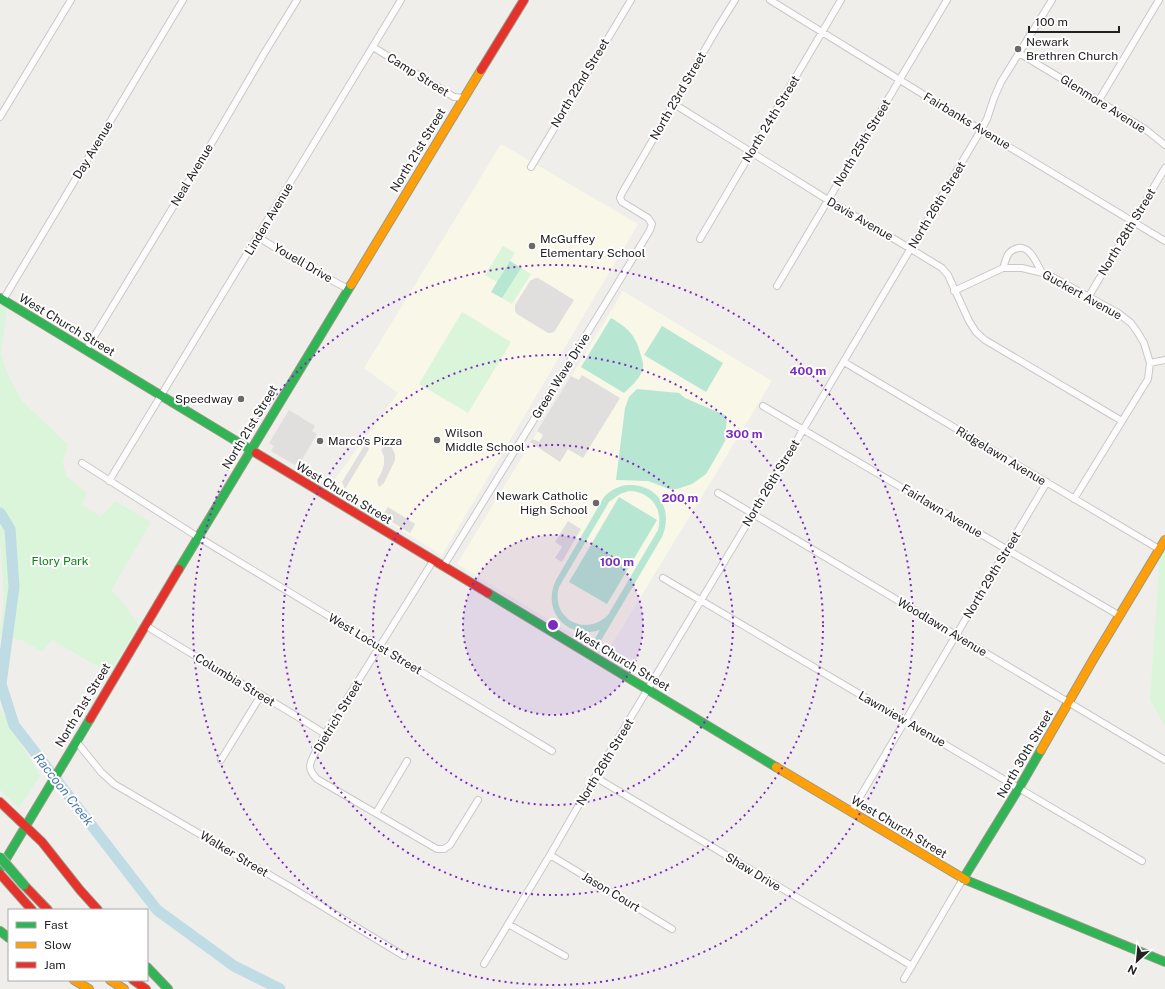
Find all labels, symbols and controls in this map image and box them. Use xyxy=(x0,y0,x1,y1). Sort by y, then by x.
scale bar xyxy=(1029,8,1119,34)
text: 100 m xyxy=(1035,15,1068,29)
place label: Newark Brethren Church xyxy=(1026,35,1118,63)
street label: North 22nd Street xyxy=(548,36,612,130)
marker: Newark Brethren Church xyxy=(1013,44,1023,54)
street label: North 23rd Street xyxy=(647,49,709,142)
street label: Camp Street xyxy=(385,50,452,100)
street label: Glenmore Avenue xyxy=(1058,72,1149,136)
street label: North 24th Street xyxy=(739,73,803,165)
street label: Fairbanks Avenue xyxy=(921,90,1013,153)
street label: North 25th Street xyxy=(830,97,894,189)
street label: North 21st Street xyxy=(387,105,449,194)
street label: Day Avenue xyxy=(70,118,116,182)
street label: Neal Avenue xyxy=(168,141,216,209)
street label: North 26th Street xyxy=(906,159,969,251)
street label: Linden Avenue xyxy=(242,180,296,258)
street label: North 28th Street xyxy=(1095,186,1159,278)
street label: Davis Avenue xyxy=(824,194,896,244)
place label: McGuffey Elementary School xyxy=(540,232,646,260)
street label: Youell Drive xyxy=(271,240,335,286)
marker: McGuffey Elementary School xyxy=(527,241,537,251)
street label: Guckert Avenue xyxy=(1040,267,1124,323)
street label: West Church Street xyxy=(17,291,118,359)
street label: Green Wave Drive xyxy=(529,330,593,421)
text: 400 m xyxy=(790,364,827,378)
street label: North 21st Street xyxy=(219,382,281,471)
place label: Speedway xyxy=(175,392,234,406)
marker: Speedway xyxy=(236,394,246,404)
street label: Ridgelawn Avenue xyxy=(953,424,1049,489)
place label: Wilson Middle School xyxy=(445,426,525,454)
text: 300 m xyxy=(726,427,763,441)
place label: Marco's Pizza xyxy=(328,434,402,448)
marker: Wilson Middle School xyxy=(432,435,442,445)
marker: Marco's Pizza xyxy=(315,436,325,446)
street label: North 26th Street xyxy=(740,437,803,529)
street label: West Church Street xyxy=(294,459,395,527)
street label: Fairlawn Avenue xyxy=(899,481,985,541)
place label: Newark Catholic High School xyxy=(496,489,588,517)
text: 200 m xyxy=(662,491,698,505)
marker: Newark Catholic High School xyxy=(591,498,601,508)
street label: North 29th Street xyxy=(961,529,1024,621)
park label: Flory Park xyxy=(32,554,89,568)
text: 100 m xyxy=(600,555,634,569)
street label: Woodlawn Avenue xyxy=(895,595,990,659)
street label: West Locust Street xyxy=(326,611,425,678)
centre of rings xyxy=(546,618,560,632)
street label: West Church Street xyxy=(572,626,673,694)
street label: Columbia Street xyxy=(193,651,278,710)
street label: North 21st Street xyxy=(52,660,114,749)
street label: Dietrich Street xyxy=(311,677,365,755)
street label: Lawnview Avenue xyxy=(856,688,948,750)
street label: North 30th Street xyxy=(994,707,1056,800)
street label: North 26th Street xyxy=(574,716,637,808)
water label: Raccoon Creek xyxy=(31,750,97,829)
street label: West Church Street xyxy=(849,793,950,861)
street label: Walker Street xyxy=(197,828,271,880)
street label: Shaw Drive xyxy=(723,850,783,894)
street label: Jason Court xyxy=(579,869,643,915)
legend xyxy=(8,909,148,981)
text: Fast xyxy=(44,918,69,932)
text: Slow xyxy=(44,938,72,952)
north arrow xyxy=(1117,941,1157,981)
text: Jam xyxy=(44,958,66,972)
text: N xyxy=(1126,963,1139,977)

